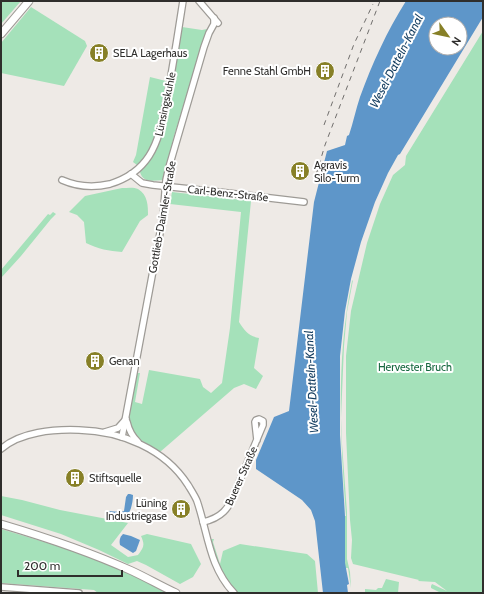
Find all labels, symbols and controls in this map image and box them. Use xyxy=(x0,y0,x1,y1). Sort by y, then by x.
water label: Wesel-Datteln-Kanal xyxy=(366,12,426,110)
north arrow xyxy=(428,16,468,56)
text: N xyxy=(448,34,464,49)
building icon: SELA Lagerhaus xyxy=(88,42,110,64)
place label: SELA Lagerhaus xyxy=(113,46,188,60)
building icon: Fenne Stahl GmbH xyxy=(314,60,336,82)
place label: Fenne Stahl GmbH xyxy=(223,64,311,78)
street label: Lünsingskuhle xyxy=(151,70,179,137)
place label: Agravis Silo-Turm xyxy=(314,158,360,185)
street label: Gottlieb-Daimler-Straße xyxy=(145,159,179,274)
building icon: Agravis Silo-Turm xyxy=(289,160,311,182)
street label: Carl-Benz-Straße xyxy=(187,182,269,204)
water label: Wesel-Datteln-Kanal xyxy=(301,330,321,434)
building icon: Genan xyxy=(84,350,106,372)
place label: Genan xyxy=(109,354,140,368)
park label: Hervester Bruch xyxy=(378,360,452,374)
street label: Buerer Straße xyxy=(222,444,260,508)
building icon: Stiftsquelle xyxy=(64,467,86,489)
place label: Stiftsquelle xyxy=(89,471,142,485)
place label: Lüning Industriegase xyxy=(106,496,168,523)
building icon: Lüning Industriegase xyxy=(170,498,192,520)
scale bar xyxy=(18,552,122,578)
text: 200 m xyxy=(24,558,60,573)

